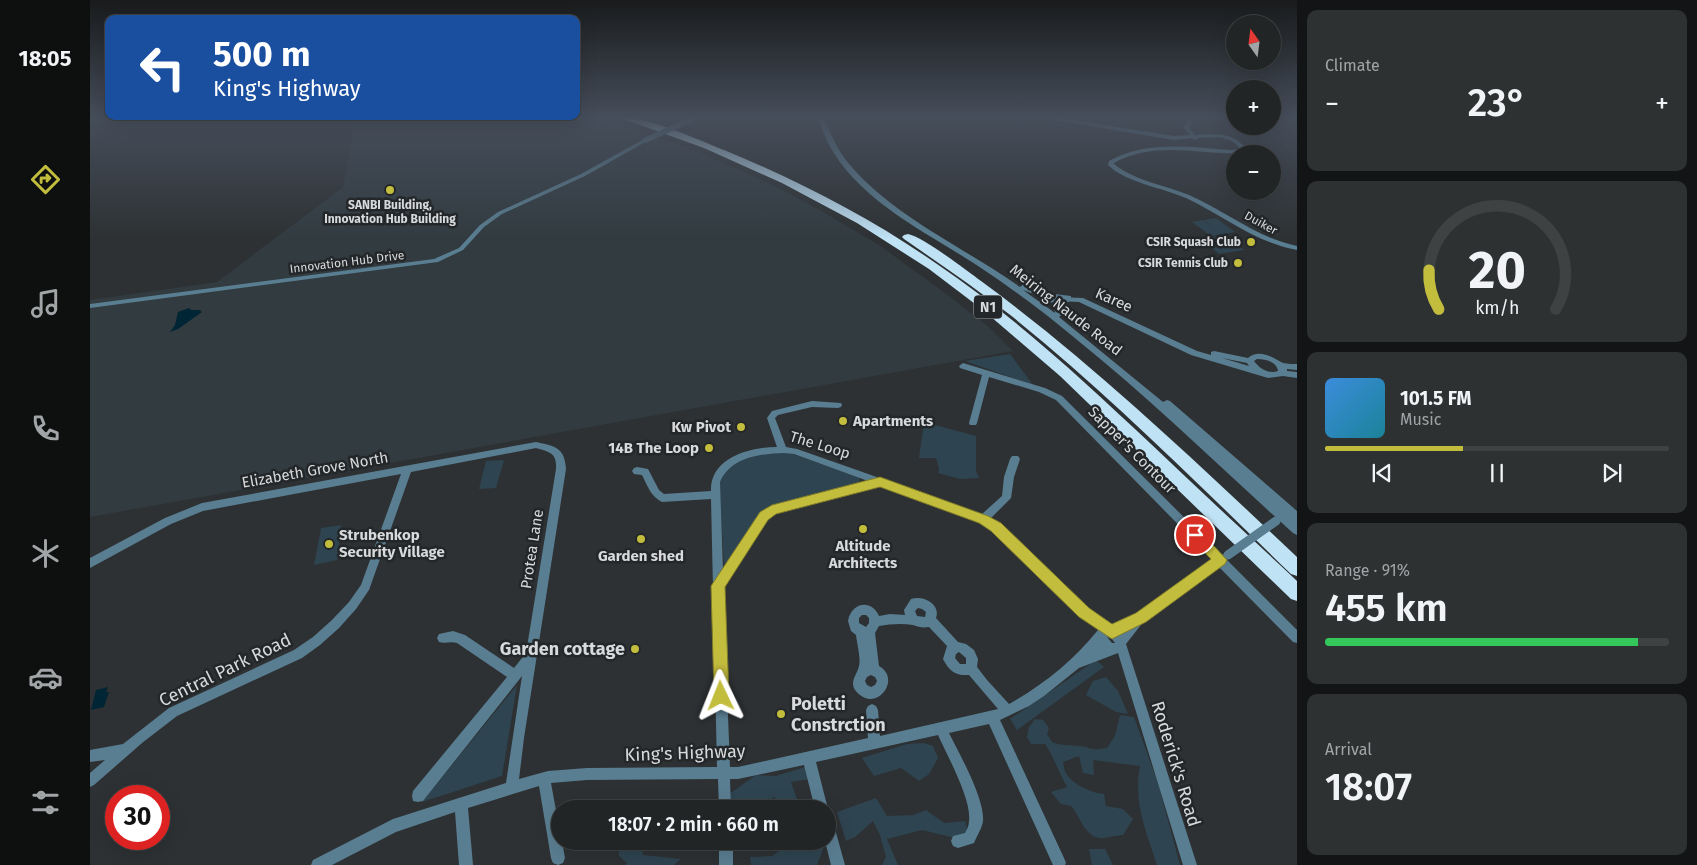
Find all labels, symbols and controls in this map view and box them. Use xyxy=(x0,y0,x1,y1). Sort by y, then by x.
north arrow xyxy=(1226,15,1281,70)
map controls xyxy=(1226,15,1281,200)
text: 500 m xyxy=(213,33,311,75)
icon: left xyxy=(130,35,195,100)
text: 18:05 xyxy=(19,45,71,72)
text: Climate xyxy=(1325,56,1380,75)
text: King's Highway xyxy=(213,75,361,102)
button: + xyxy=(1226,80,1281,135)
text: 23° xyxy=(1468,80,1526,126)
text: − xyxy=(1325,87,1339,120)
text: + xyxy=(1655,87,1669,120)
button: − xyxy=(1226,145,1281,200)
icon: directions xyxy=(28,162,63,197)
marker: SANBI Building, Innovation Hub Building xyxy=(384,184,396,196)
place label: SANBI Building, Innovation Hub Building xyxy=(324,198,456,226)
street label: Duiker xyxy=(1242,208,1280,238)
place label: CSIR Squash Club xyxy=(1146,235,1241,249)
marker: CSIR Squash Club xyxy=(1245,236,1257,248)
text: 20 xyxy=(1468,239,1526,302)
street label: Innovation Hub Drive xyxy=(289,248,405,276)
place label: CSIR Tennis Club xyxy=(1138,256,1228,270)
marker: CSIR Tennis Club xyxy=(1232,257,1244,269)
street label: Meiring Naude Road xyxy=(1006,261,1126,359)
street label: Karee xyxy=(1093,284,1135,316)
icon: music xyxy=(28,286,63,321)
road number: N1 xyxy=(974,296,1002,318)
text: km/h xyxy=(1475,297,1519,319)
text: 101.5 FM xyxy=(1400,387,1471,410)
street label: Sapper's Contour xyxy=(1084,402,1180,498)
text: Music xyxy=(1400,410,1441,429)
icon: phone xyxy=(28,411,63,446)
place label: Apartments xyxy=(852,412,933,430)
marker: Apartments xyxy=(837,415,849,427)
place label: Kw Pivot xyxy=(671,418,731,436)
marker: Kw Pivot xyxy=(735,421,747,433)
street label: The Loop xyxy=(788,427,852,463)
place label: 14B The Loop xyxy=(608,439,699,457)
marker: 14B The Loop xyxy=(703,442,715,454)
street label: Elizabeth Grove North xyxy=(240,448,390,492)
icon: previous xyxy=(1368,459,1396,487)
icon: pause xyxy=(1483,459,1511,487)
icon: next xyxy=(1598,459,1626,487)
street label: Protea Lane xyxy=(517,508,547,590)
pin xyxy=(1174,514,1216,556)
icon: arrive xyxy=(1181,521,1209,549)
marker: Altitude Architects xyxy=(857,523,869,535)
place label: Strubenkop Security Village xyxy=(339,526,445,561)
marker: Garden shed xyxy=(635,533,647,545)
icon: climate xyxy=(28,536,63,571)
place label: Altitude Architects xyxy=(828,537,897,572)
marker: Strubenkop Security Village xyxy=(323,538,335,550)
place label: Garden shed xyxy=(598,547,684,565)
text: Range · 91% xyxy=(1325,561,1410,580)
text: 455 km xyxy=(1325,585,1448,631)
street label: Central Park Road xyxy=(155,628,295,712)
place label: Garden cottage xyxy=(500,638,625,660)
marker: Garden cottage xyxy=(629,643,641,655)
icon: car xyxy=(28,660,63,695)
position arrow xyxy=(694,669,746,721)
place label: Poletti Constrction xyxy=(791,693,886,736)
street label: Roderick's Road xyxy=(1146,699,1206,829)
marker: Poletti Constrction xyxy=(775,708,787,720)
street label: King's Highway xyxy=(624,740,746,766)
text: Arrival xyxy=(1325,740,1372,759)
text: 18:07 xyxy=(1325,764,1412,810)
icon: filters xyxy=(28,785,63,820)
speed limit sign: 30 xyxy=(105,785,170,850)
text: 18:07 · 2 min · 660 m xyxy=(608,813,779,836)

